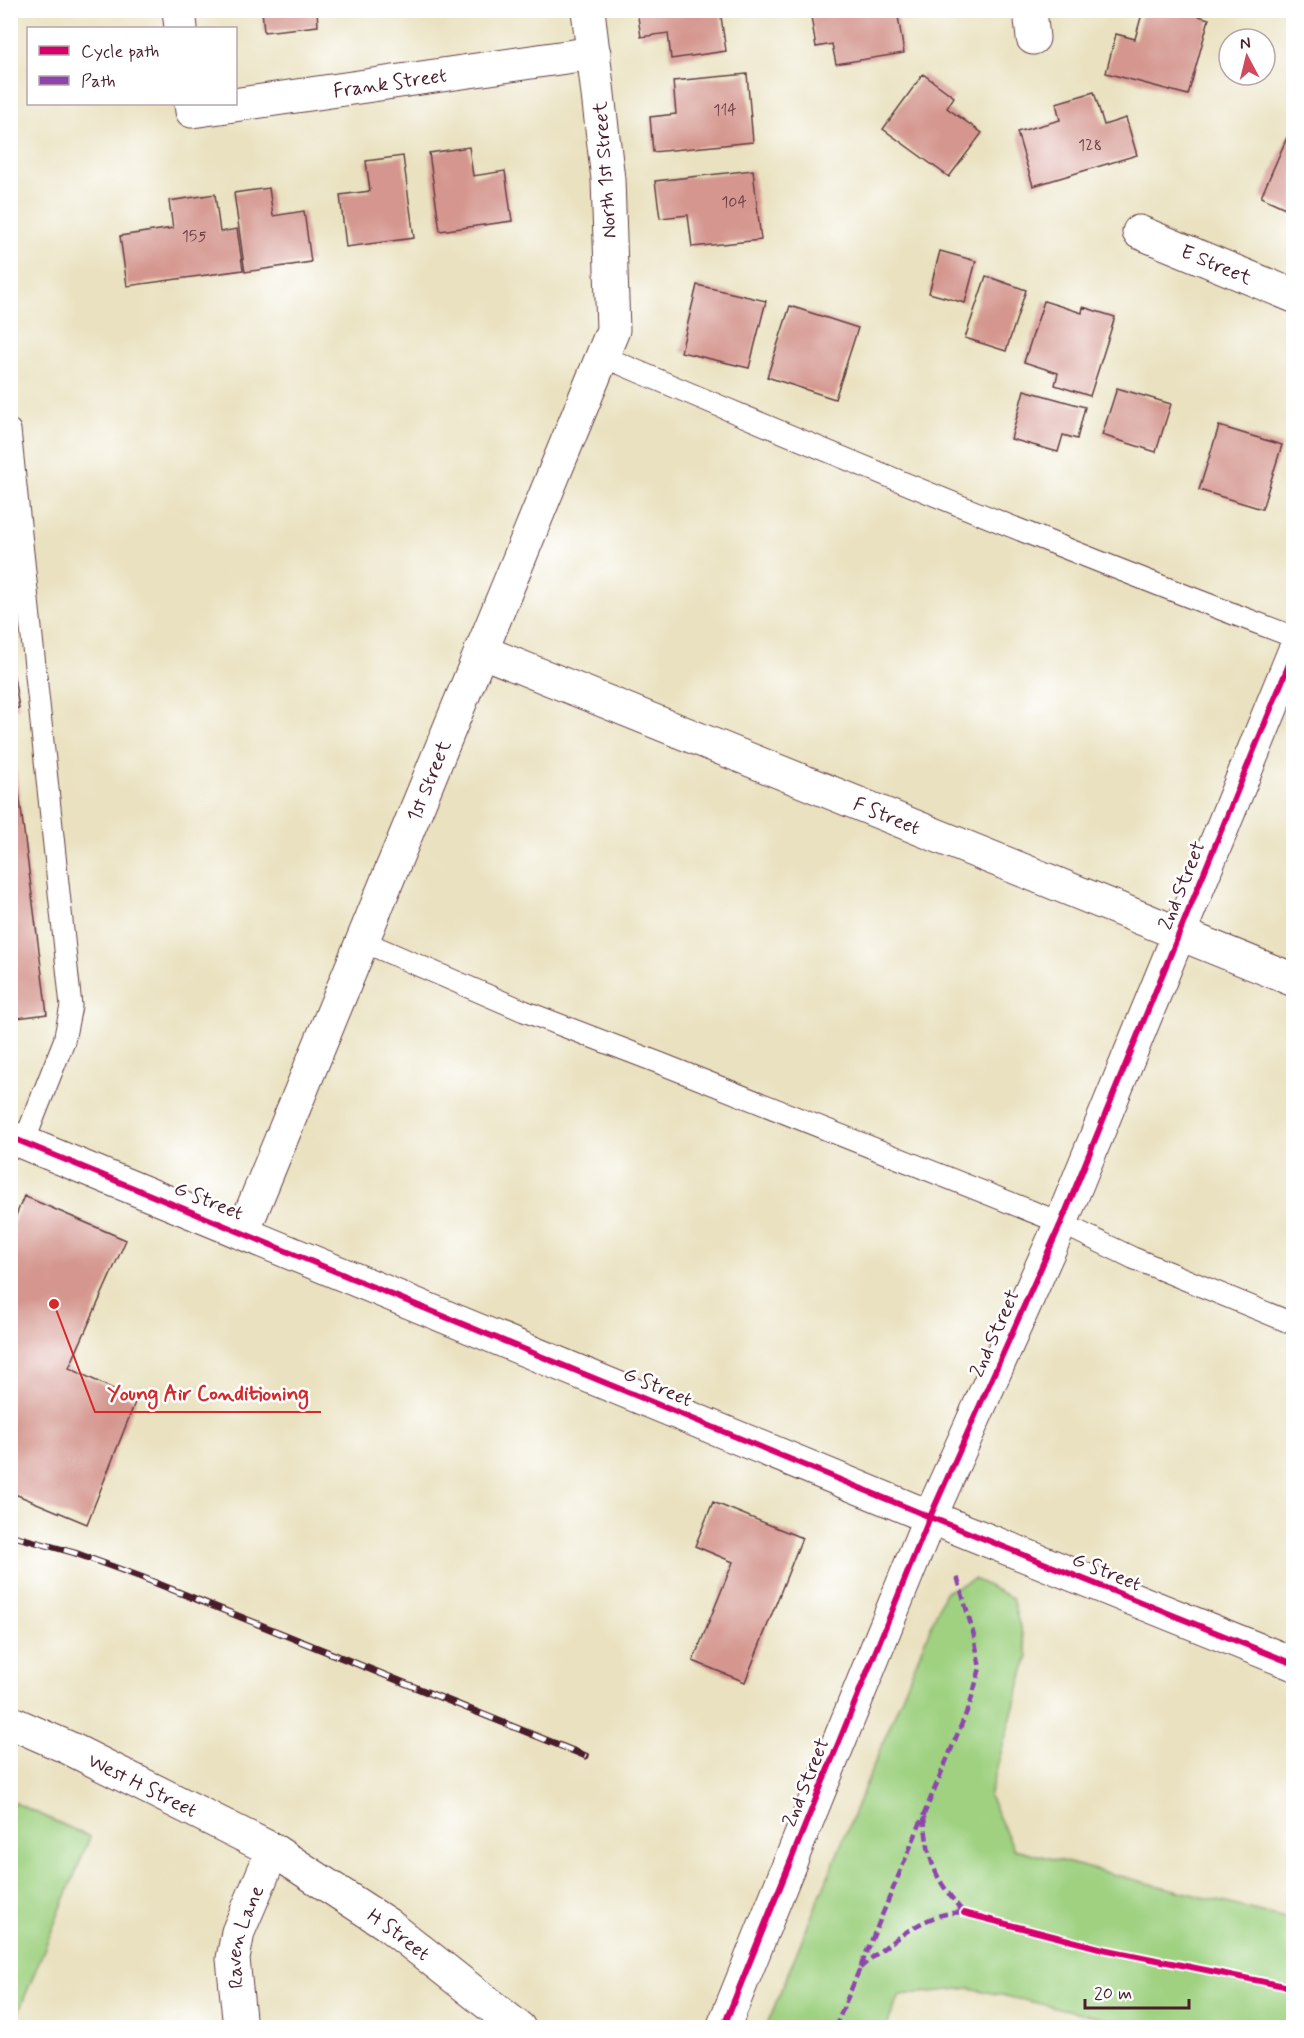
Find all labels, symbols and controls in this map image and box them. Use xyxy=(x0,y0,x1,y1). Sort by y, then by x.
legend xyxy=(27,27,237,105)
north arrow xyxy=(1217,27,1277,87)
text: N xyxy=(1239,33,1252,55)
text: Cycle path xyxy=(81,40,159,64)
street label: Frank Street xyxy=(332,62,449,105)
text: Path xyxy=(81,70,116,94)
street label: North 1st Street xyxy=(587,100,624,239)
house number: 114 xyxy=(713,100,737,121)
house number: 128 xyxy=(1078,135,1102,156)
house number: 104 xyxy=(721,192,747,213)
house number: 155 xyxy=(182,226,206,247)
street label: E Street xyxy=(1177,239,1256,292)
street label: 1st Street xyxy=(401,736,458,826)
street label: F Street xyxy=(849,791,924,842)
street label: 2nd Street xyxy=(1152,837,1212,934)
street label: G Street xyxy=(170,1175,247,1227)
street label: 2nd Street xyxy=(964,1285,1027,1382)
street label: G Street xyxy=(619,1361,696,1414)
callout: Young Air Conditioning xyxy=(95,1373,321,1412)
text: Young Air Conditioning xyxy=(107,1380,309,1410)
street label: G Street xyxy=(1068,1546,1145,1598)
street label: 2nd Street xyxy=(776,1734,836,1831)
street label: West H Street xyxy=(83,1748,201,1825)
street label: Raven Lane xyxy=(221,1881,271,1990)
street label: H Street xyxy=(362,1903,435,1968)
scale bar xyxy=(1085,1972,1188,2010)
text: 20 m xyxy=(1094,1982,1132,2006)

